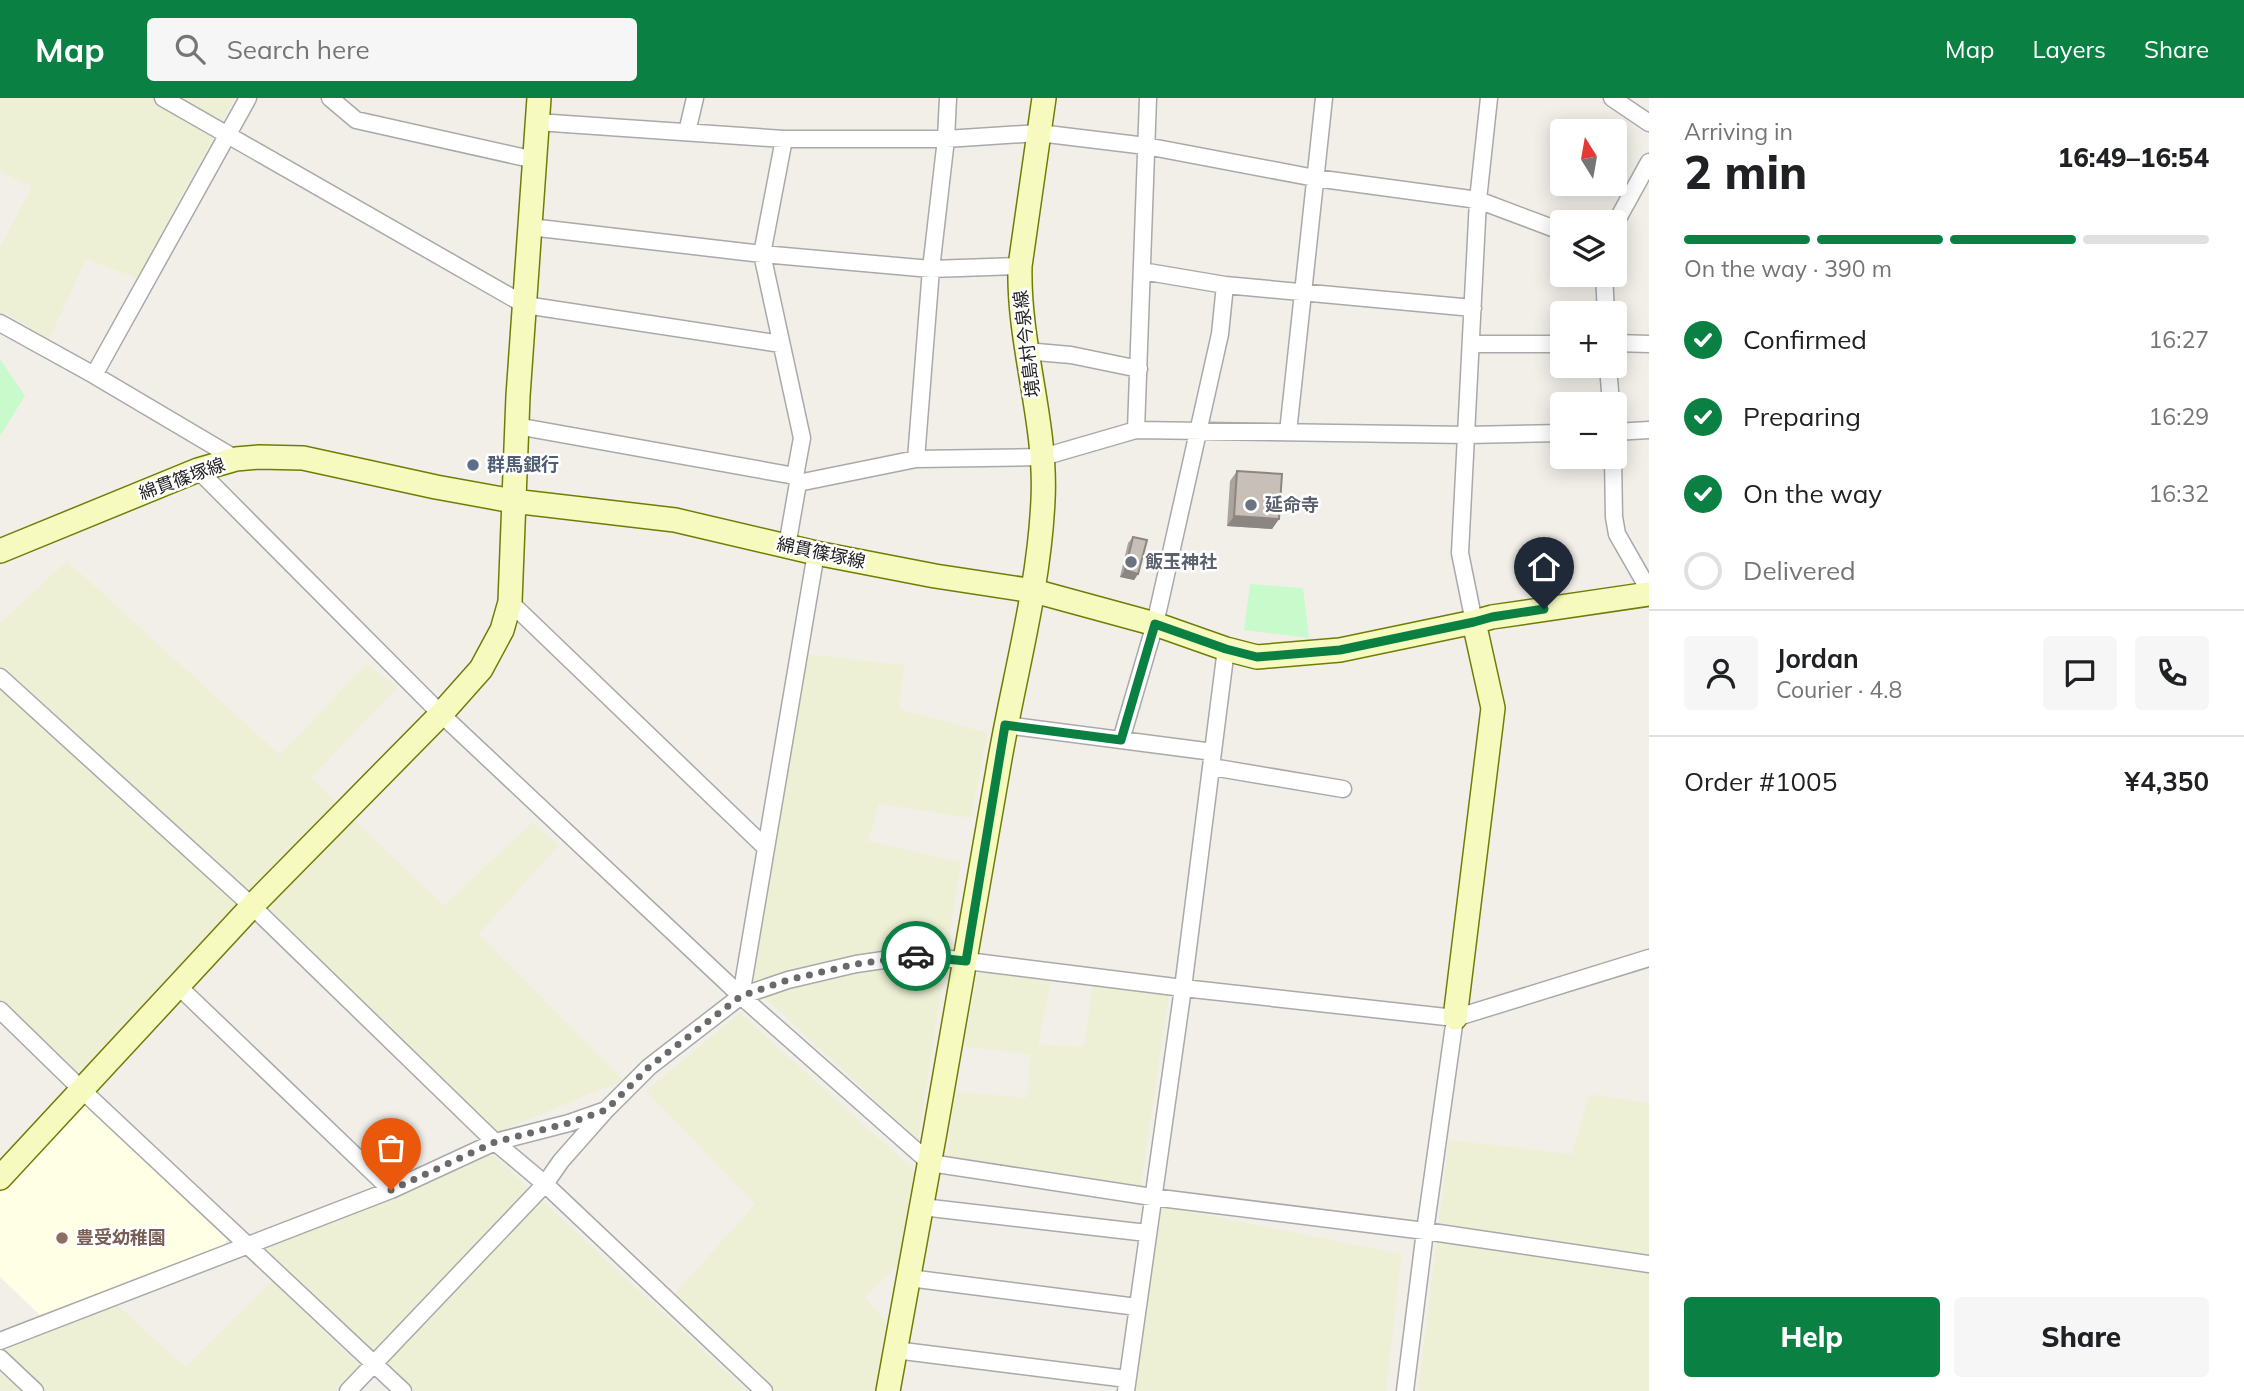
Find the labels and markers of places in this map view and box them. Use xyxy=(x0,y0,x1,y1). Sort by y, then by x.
place label: 群馬銀行 xyxy=(487,453,559,476)
marker: 群馬銀行 xyxy=(465,457,481,473)
place label: 延命寺 xyxy=(1265,493,1319,516)
marker: 延命寺 xyxy=(1243,497,1259,513)
pin xyxy=(1514,537,1574,609)
place label: 飯玉神社 xyxy=(1145,550,1217,573)
marker: 飯玉神社 xyxy=(1123,554,1139,570)
pin xyxy=(361,1118,421,1190)
place label: 豊受幼稚園 xyxy=(76,1226,166,1249)
marker: 豊受幼稚園 xyxy=(54,1230,70,1246)

